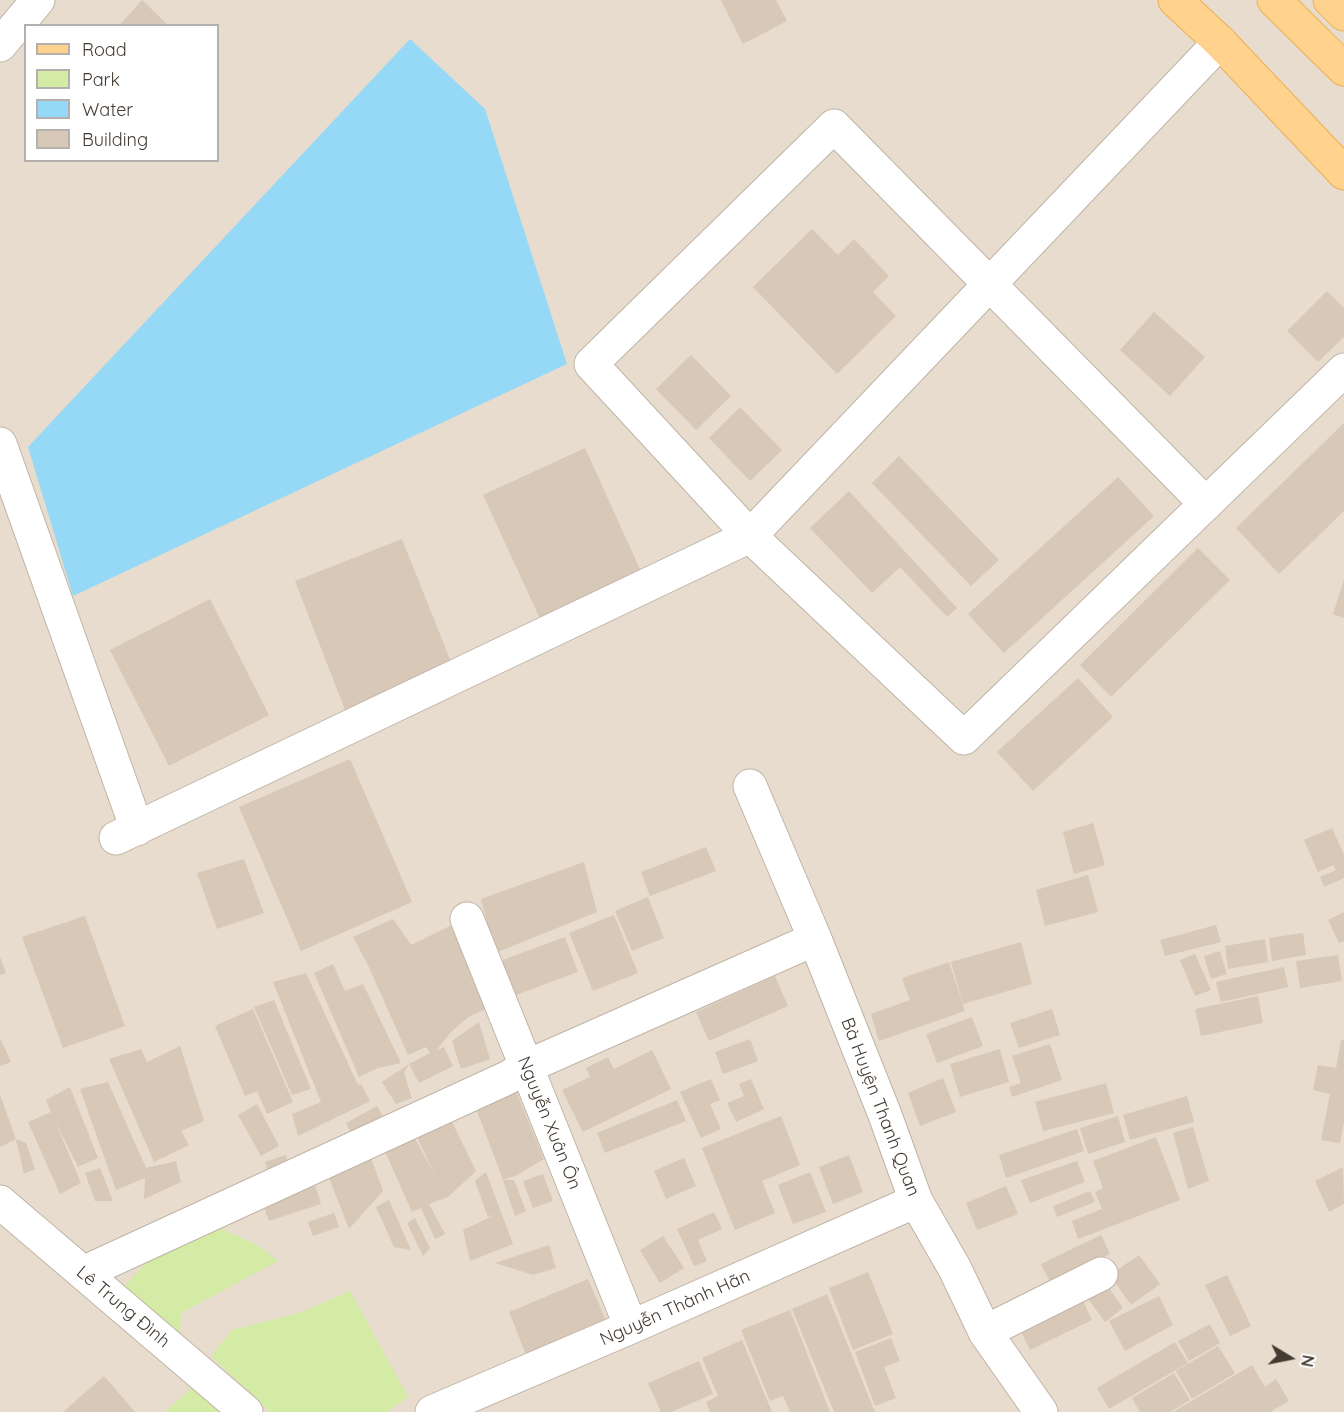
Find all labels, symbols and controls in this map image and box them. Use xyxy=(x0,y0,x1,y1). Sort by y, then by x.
legend xyxy=(24,24,219,162)
text: Road xyxy=(82,38,127,61)
text: Park xyxy=(82,68,120,91)
text: Water xyxy=(82,98,133,121)
text: Building xyxy=(82,128,148,151)
street label: Bà Huyện Thanh Quan xyxy=(836,1015,924,1199)
street label: Nguyễn Xuân Ôn xyxy=(512,1053,586,1193)
street label: Lê Trung Đình xyxy=(72,1262,174,1352)
street label: Nguyễn Thành Hãn xyxy=(597,1265,753,1351)
north arrow xyxy=(1260,1328,1320,1388)
text: N xyxy=(1297,1354,1319,1369)

